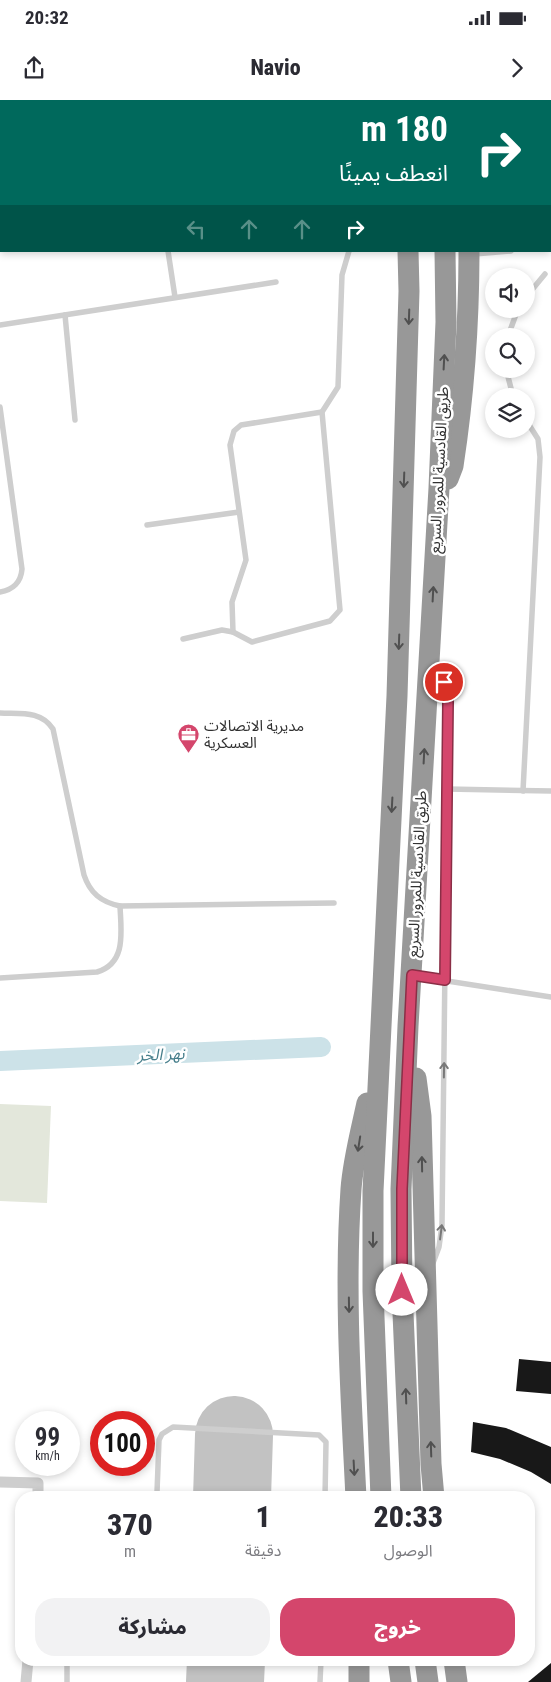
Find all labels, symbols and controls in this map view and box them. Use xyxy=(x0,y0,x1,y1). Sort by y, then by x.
text: 20:32 xyxy=(25,6,69,29)
icon: share xyxy=(20,54,48,82)
icon: forward xyxy=(503,54,531,82)
text: Navio xyxy=(250,55,301,80)
text: 180 m xyxy=(361,109,448,150)
icon: right xyxy=(466,120,531,185)
text: انعطف يمينًا xyxy=(339,161,448,186)
icon: left xyxy=(182,215,210,243)
icon: ahead xyxy=(235,215,263,243)
icon: ahead xyxy=(288,215,316,243)
icon: right xyxy=(341,215,369,243)
map controls xyxy=(485,268,535,438)
button: sound xyxy=(485,268,535,318)
one-way arrow xyxy=(404,309,413,325)
button: search xyxy=(485,328,535,378)
one-way arrow xyxy=(439,354,449,370)
street label: طريق القادسية للمرور السريع xyxy=(426,386,455,554)
button: layers xyxy=(485,388,535,438)
one-way arrow xyxy=(399,472,409,488)
one-way arrow xyxy=(428,586,437,602)
one-way arrow xyxy=(394,634,404,650)
pin xyxy=(423,661,465,703)
icon: arrive xyxy=(430,668,458,696)
place label: مديرية الاتصالات العسكرية xyxy=(204,717,304,752)
office icon: مديرية الاتصالات العسكرية xyxy=(176,723,200,754)
one-way arrow xyxy=(419,748,428,764)
street label: طريق القادسية للمرور السريع xyxy=(404,790,433,958)
one-way arrow xyxy=(388,796,397,812)
water label: نهر الخر xyxy=(135,1044,186,1065)
one-way arrow xyxy=(439,1062,449,1078)
one-way arrow xyxy=(353,1135,363,1151)
one-way arrow xyxy=(417,1156,427,1172)
one-way arrow xyxy=(436,1225,446,1241)
one-way arrow xyxy=(368,1231,378,1247)
position arrow xyxy=(375,1263,427,1315)
one-way arrow xyxy=(344,1297,354,1313)
one-way arrow xyxy=(401,1389,410,1405)
speed limit sign: 100 xyxy=(90,1411,155,1476)
text: 99 xyxy=(35,1423,60,1452)
one-way arrow xyxy=(426,1441,435,1457)
text: km/h xyxy=(35,1449,60,1463)
one-way arrow xyxy=(350,1460,359,1476)
text: 1 xyxy=(256,1499,271,1534)
text: 20:33 xyxy=(373,1499,443,1534)
text: 370 xyxy=(107,1507,153,1542)
text: دقيقة xyxy=(245,1541,281,1560)
text: الوصول xyxy=(384,1541,433,1560)
text: m xyxy=(124,1542,136,1561)
button: مشاركة xyxy=(35,1598,270,1656)
button: خروج xyxy=(280,1598,515,1656)

